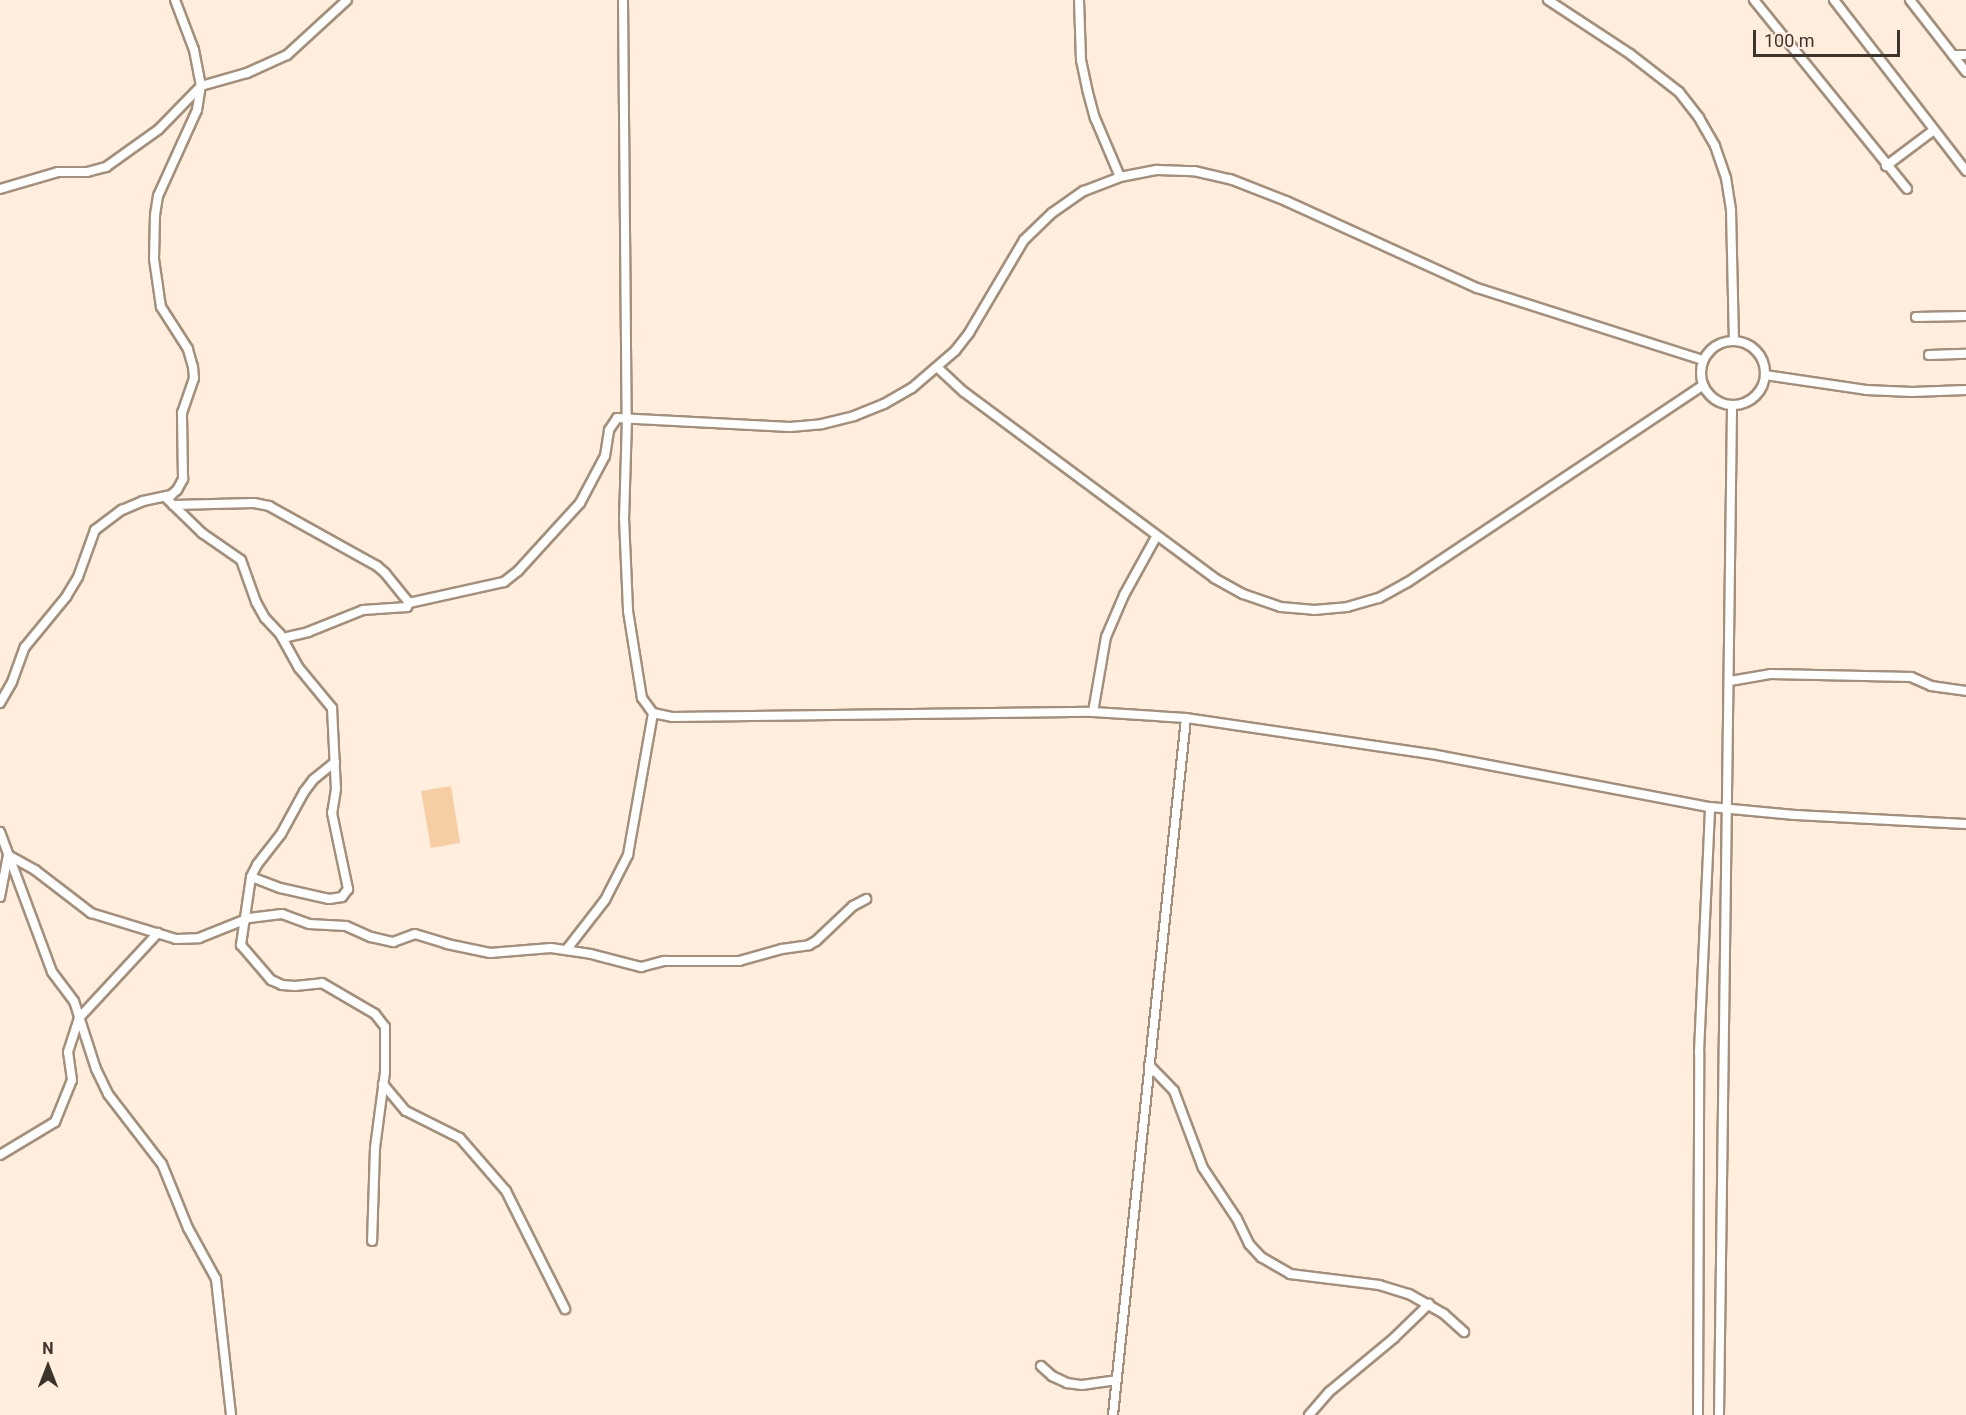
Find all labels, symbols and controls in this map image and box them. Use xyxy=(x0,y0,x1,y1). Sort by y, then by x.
scale bar xyxy=(1756,18,1903,56)
text: 100 m xyxy=(1764,30,1815,51)
north arrow xyxy=(18,1337,78,1397)
text: N xyxy=(42,1339,54,1358)

